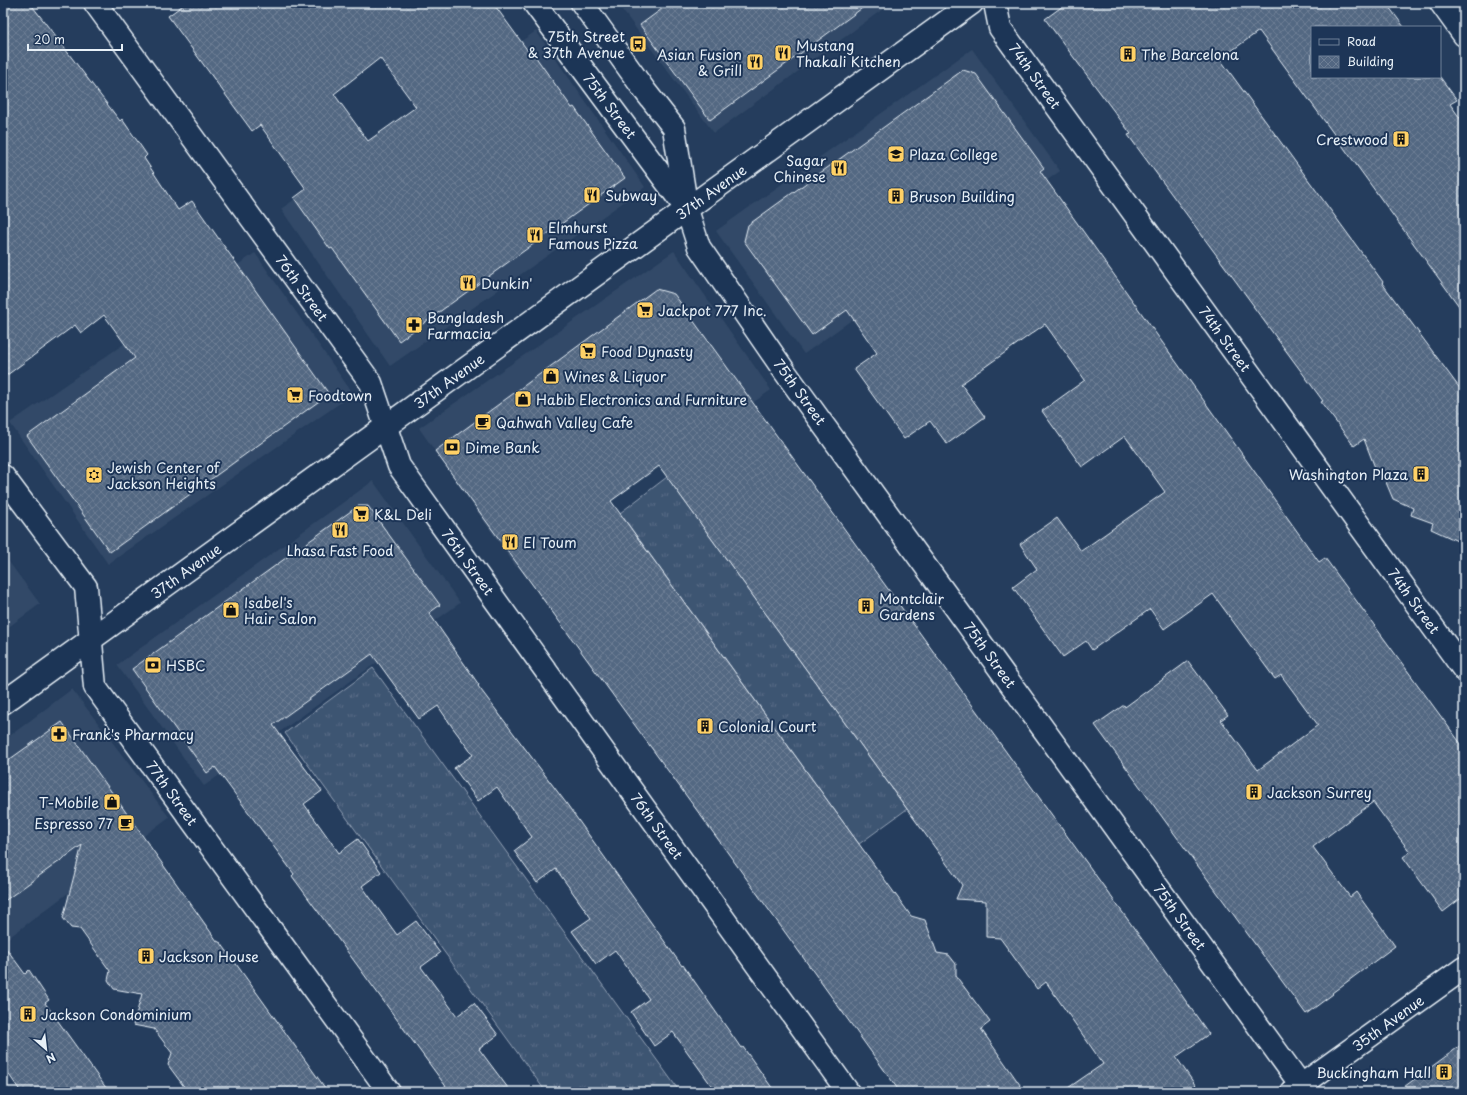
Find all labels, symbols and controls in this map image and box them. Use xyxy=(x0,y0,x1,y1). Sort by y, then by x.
scale bar xyxy=(28,26,122,52)
place label: 75th Street & 37th Avenue xyxy=(528,26,625,63)
legend xyxy=(1311,26,1441,78)
text: 20 m xyxy=(34,30,65,48)
text: Road xyxy=(1347,32,1376,50)
bus stop icon: 75th Street & 37th Avenue xyxy=(628,34,648,54)
place label: Mustang Thakali Kitchen xyxy=(796,35,901,72)
street label: 74th Street xyxy=(1004,39,1066,113)
restaurant icon: Mustang Thakali Kitchen xyxy=(773,43,793,63)
place label: Asian Fusion & Grill xyxy=(657,44,742,81)
building icon: The Barcelona xyxy=(1118,44,1138,64)
place label: The Barcelona xyxy=(1141,44,1239,65)
restaurant icon: Asian Fusion & Grill xyxy=(745,52,765,72)
text: Building xyxy=(1347,52,1394,70)
street label: 75th Street xyxy=(578,69,642,143)
place label: Crestwood xyxy=(1316,129,1388,150)
building icon: Crestwood xyxy=(1391,129,1411,149)
school or university icon: Plaza College xyxy=(886,144,906,164)
place label: Plaza College xyxy=(909,144,998,165)
place label: Sagar Chinese xyxy=(774,150,827,187)
restaurant icon: Sagar Chinese xyxy=(829,158,849,178)
street label: 37th Avenue xyxy=(671,159,751,225)
restaurant icon: Subway xyxy=(582,185,602,205)
place label: Subway xyxy=(605,185,657,206)
building icon: Bruson Building xyxy=(886,186,906,206)
place label: Bruson Building xyxy=(909,186,1015,207)
place label: Elmhurst Famous Pizza xyxy=(548,217,638,254)
restaurant icon: Elmhurst Famous Pizza xyxy=(525,225,545,245)
street label: 76th Street xyxy=(271,250,333,326)
restaurant icon: Dunkin' xyxy=(458,273,478,293)
place label: Dunkin' xyxy=(481,273,533,294)
supermarket icon: Jackpot 777 Inc. xyxy=(635,300,655,320)
place label: Jackpot 777 Inc. xyxy=(658,300,767,321)
street label: 74th Street xyxy=(1194,302,1256,376)
place label: Bangladesh Farmacia xyxy=(427,307,504,344)
pharmacy icon: Bangladesh Farmacia xyxy=(404,315,424,335)
supermarket icon: Food Dynasty xyxy=(578,341,598,361)
place label: Food Dynasty xyxy=(601,341,693,362)
street label: 37th Avenue xyxy=(409,348,489,414)
street label: 75th Street xyxy=(769,355,831,430)
shop icon: Wines & Liquor xyxy=(541,366,561,386)
place label: Wines & Liquor xyxy=(564,366,667,387)
supermarket icon: Foodtown xyxy=(285,385,305,405)
place label: Foodtown xyxy=(308,385,372,406)
shop icon: Habib Electronics and Furniture xyxy=(513,389,533,409)
place label: Habib Electronics and Furniture xyxy=(536,389,748,410)
cafe icon: Qahwah Valley Cafe xyxy=(473,412,493,432)
place label: Qahwah Valley Cafe xyxy=(496,412,633,433)
bank icon: Dime Bank xyxy=(442,437,462,457)
place label: Dime Bank xyxy=(465,437,540,458)
place label: Jewish Center of Jackson Heights xyxy=(107,457,221,494)
place label: Washington Plaza xyxy=(1289,464,1408,485)
building icon: Washington Plaza xyxy=(1411,464,1431,484)
synagogue icon: Jewish Center of Jackson Heights xyxy=(84,465,104,485)
supermarket icon: K&L Deli xyxy=(351,504,371,524)
place label: K&L Deli xyxy=(374,504,432,525)
restaurant icon: Lhasa Fast Food xyxy=(330,520,350,540)
street label: 76th Street xyxy=(437,524,499,600)
restaurant icon: El Toum xyxy=(500,532,520,552)
place label: El Toum xyxy=(523,532,577,553)
street label: 37th Avenue xyxy=(146,538,226,604)
place label: Lhasa Fast Food xyxy=(287,540,393,561)
street label: 74th Street xyxy=(1383,564,1445,638)
place label: Montclair Gardens xyxy=(879,588,945,625)
place label: Isabel's Hair Salon xyxy=(244,592,317,629)
building icon: Montclair Gardens xyxy=(856,596,876,616)
shop icon: Isabel's Hair Salon xyxy=(221,600,241,620)
street label: 75th Street xyxy=(959,618,1021,693)
bank icon: HSBC xyxy=(143,655,163,675)
place label: HSBC xyxy=(166,655,206,676)
building icon: Colonial Court xyxy=(695,716,715,736)
place label: Colonial Court xyxy=(718,716,817,737)
pharmacy icon: Frank's Pharmacy xyxy=(49,724,69,744)
place label: Frank's Pharmacy xyxy=(72,724,194,745)
street label: 77th Street xyxy=(141,756,203,830)
building icon: Jackson Surrey xyxy=(1244,782,1264,802)
place label: Jackson Surrey xyxy=(1267,782,1372,803)
street label: 76th Street xyxy=(626,788,688,864)
place label: T-Mobile xyxy=(39,792,99,813)
shop icon: T-Mobile xyxy=(102,792,122,812)
place label: Espresso 77 xyxy=(34,813,114,834)
cafe icon: Espresso 77 xyxy=(116,813,136,833)
street label: 75th Street xyxy=(1149,880,1211,955)
building icon: Jackson House xyxy=(136,946,156,966)
place label: Jackson House xyxy=(159,946,259,967)
street label: 35th Avenue xyxy=(1348,990,1428,1056)
building icon: Jackson Condominium xyxy=(18,1004,38,1024)
place label: Jackson Condominium xyxy=(41,1004,192,1025)
north arrow xyxy=(26,1029,66,1069)
text: N xyxy=(43,1049,59,1068)
place label: Buckingham Hall xyxy=(1317,1062,1431,1083)
building icon: Buckingham Hall xyxy=(1434,1062,1454,1082)

